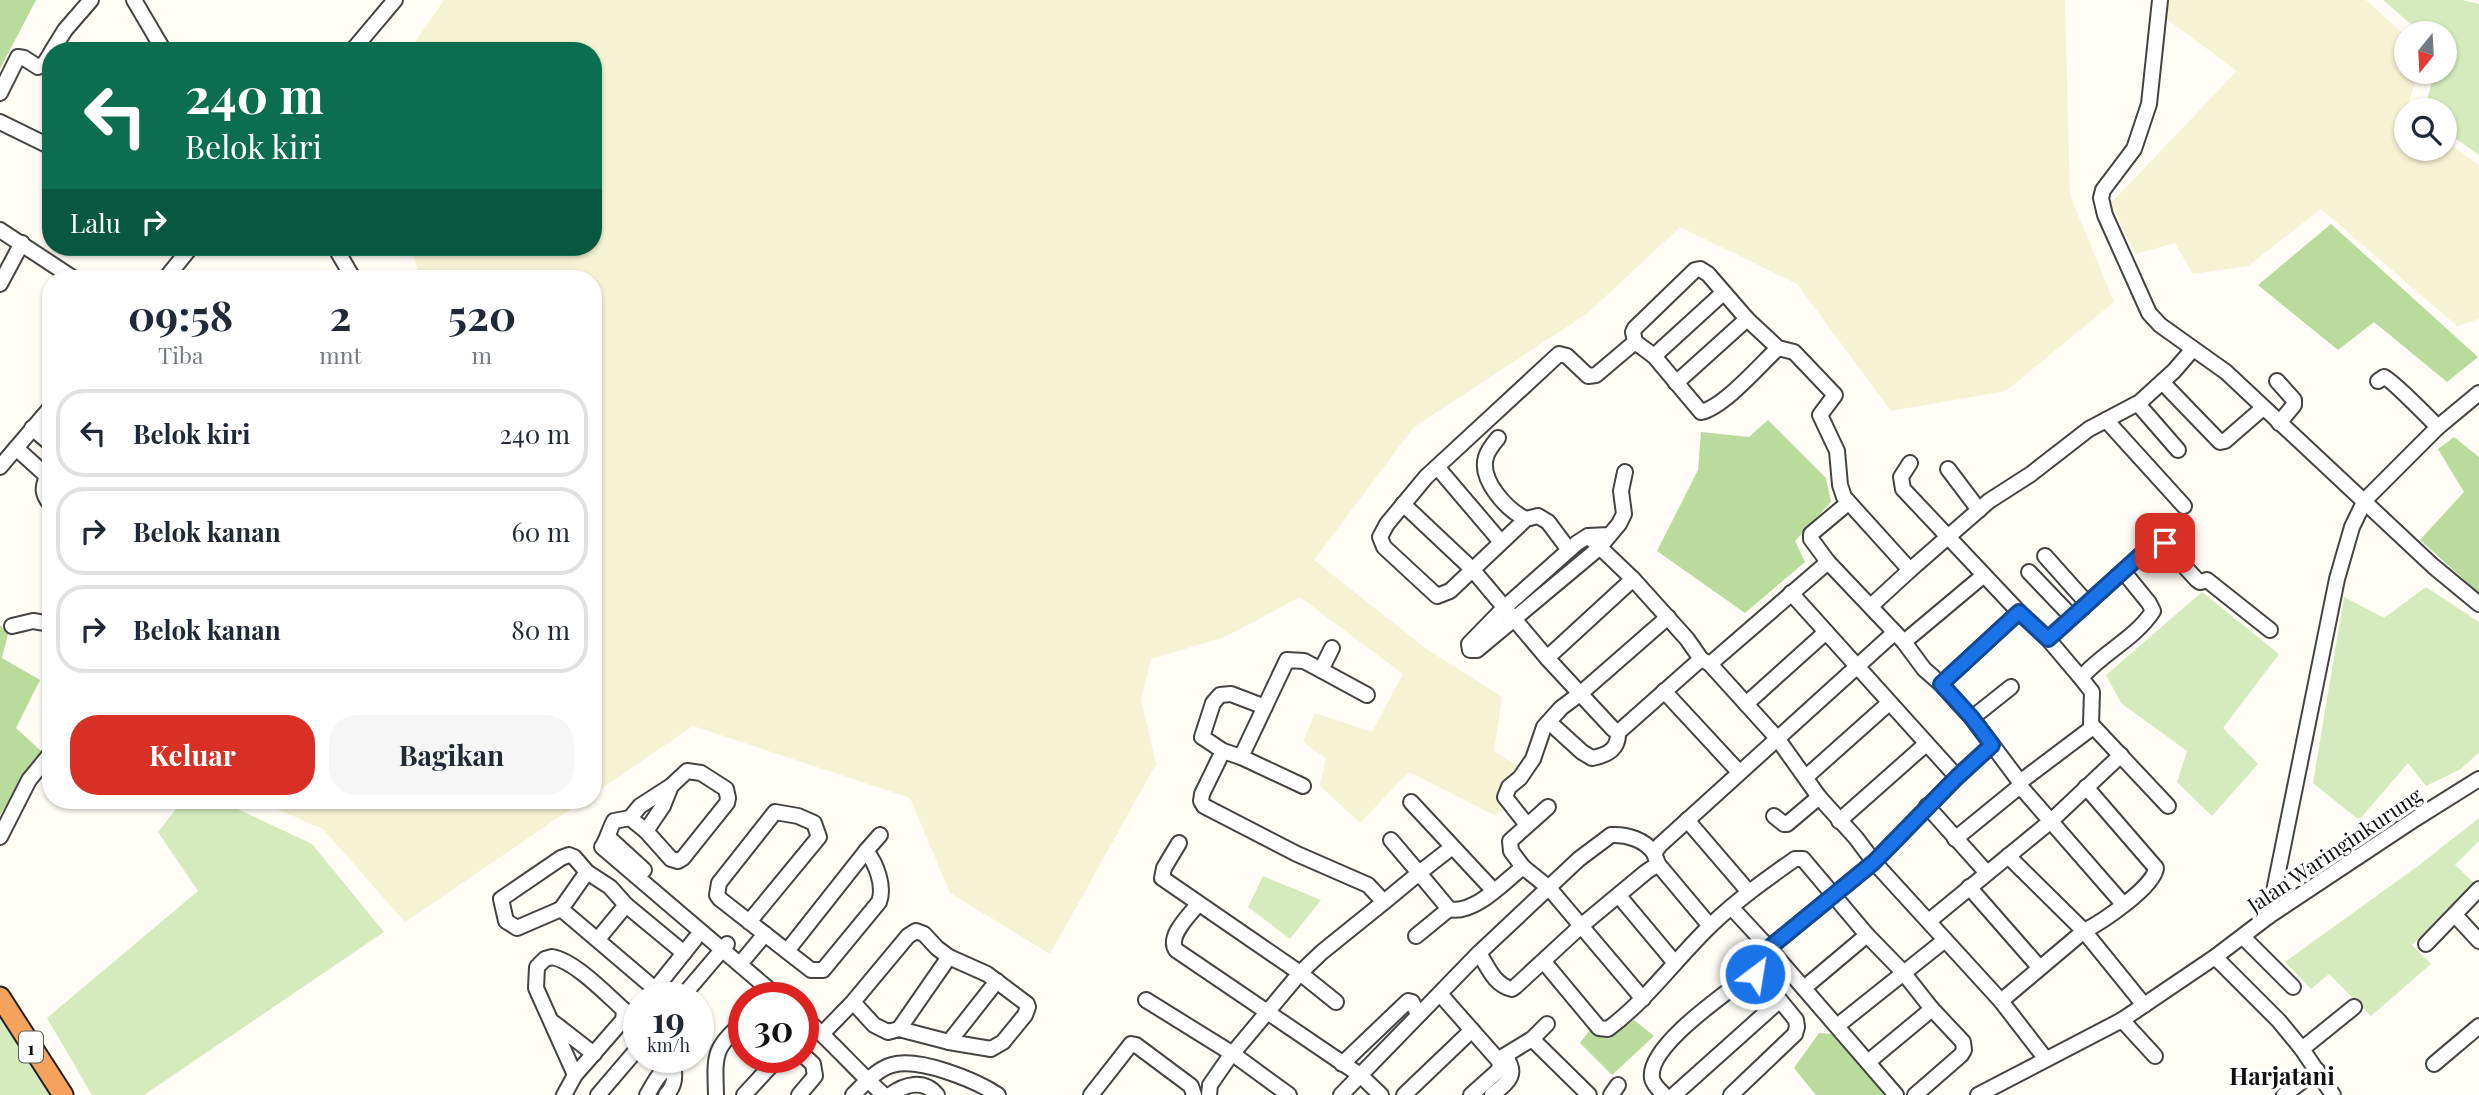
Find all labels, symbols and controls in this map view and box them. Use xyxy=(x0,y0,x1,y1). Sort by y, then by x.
north arrow xyxy=(2394,21,2457,84)
map controls xyxy=(2394,21,2457,161)
text: 240 m xyxy=(185,61,324,126)
icon: left xyxy=(70,70,161,161)
button: search xyxy=(2394,98,2457,161)
text: Belok kiri xyxy=(185,124,322,167)
icon: right xyxy=(135,203,173,241)
text: Lalu xyxy=(70,205,121,240)
text: 09:58 xyxy=(128,286,233,342)
text: 2 xyxy=(330,286,351,342)
text: 520 xyxy=(448,286,516,342)
text: Tiba xyxy=(158,339,203,370)
text: mnt xyxy=(319,339,362,370)
text: m xyxy=(472,339,492,370)
icon: left xyxy=(74,414,112,452)
text: Belok kiri xyxy=(133,416,250,451)
text: 240 m xyxy=(500,416,570,451)
icon: right xyxy=(74,512,112,550)
pin xyxy=(2135,513,2195,573)
text: Belok kanan xyxy=(133,514,281,549)
text: 60 m xyxy=(511,514,570,549)
icon: arrive xyxy=(2146,524,2184,562)
icon: right xyxy=(74,610,112,648)
text: Belok kanan xyxy=(133,612,281,647)
text: 80 m xyxy=(511,612,570,647)
button: Keluar xyxy=(70,715,315,795)
button: Bagikan xyxy=(329,715,574,795)
street label: Jalan Waringinkurung xyxy=(2240,780,2427,919)
position arrow xyxy=(1718,937,1792,1011)
speed limit sign: 30 xyxy=(728,982,819,1073)
text: 19 xyxy=(652,995,685,1042)
road number: 1 xyxy=(19,1032,43,1063)
text: km/h xyxy=(647,1033,690,1057)
district label: Harjatani xyxy=(2229,1059,2335,1091)

